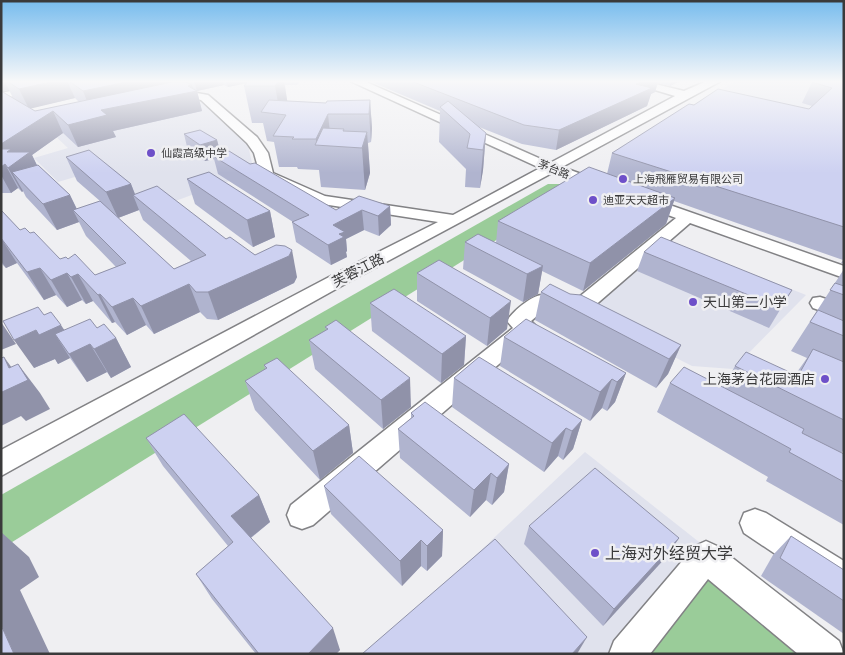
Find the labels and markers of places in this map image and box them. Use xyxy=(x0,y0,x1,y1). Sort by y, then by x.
place label: 仙霞高级中学 xyxy=(161,146,227,160)
marker: 仙霞高级中学 xyxy=(145,147,157,159)
place label: 上海飛雁贸易有限公司 xyxy=(633,172,743,186)
marker: 上海飛雁贸易有限公司 xyxy=(617,173,629,185)
place label: 迪亚天天超市 xyxy=(603,193,669,207)
marker: 迪亚天天超市 xyxy=(587,194,599,206)
place label: 天山第二小学 xyxy=(703,293,787,311)
marker: 天山第二小学 xyxy=(687,296,699,308)
place label: 上海茅台花园酒店 xyxy=(703,370,815,388)
marker: 上海茅台花园酒店 xyxy=(819,373,831,385)
place label: 上海对外经贸大学 xyxy=(605,543,733,563)
marker: 上海对外经贸大学 xyxy=(589,547,601,559)

